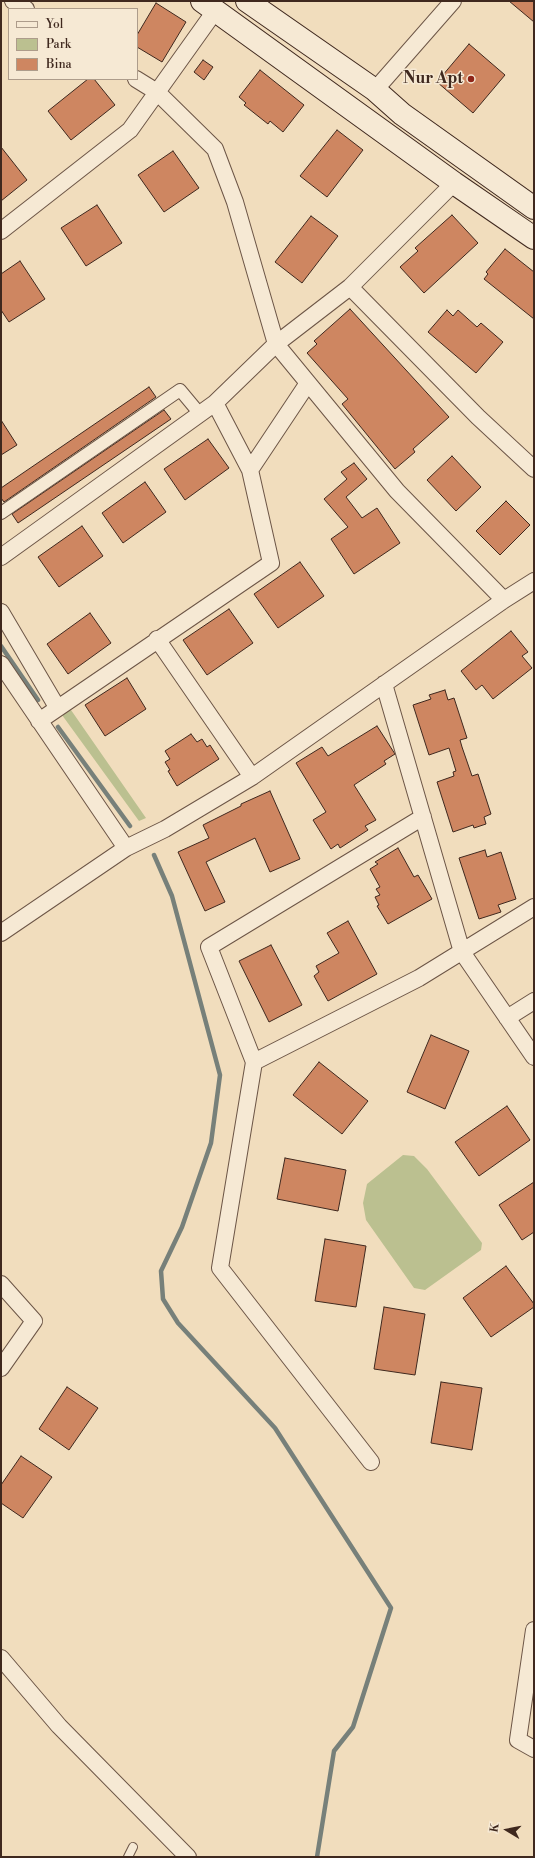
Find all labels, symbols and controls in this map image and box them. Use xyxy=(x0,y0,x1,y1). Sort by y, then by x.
legend xyxy=(8,8,138,80)
text: Yol xyxy=(46,17,63,32)
text: Park xyxy=(46,37,71,52)
text: Bina xyxy=(46,57,72,72)
place label: Nur Apt xyxy=(403,69,463,89)
marker: Nur Apt xyxy=(466,74,476,84)
north arrow xyxy=(487,1810,527,1850)
text: K xyxy=(488,1822,503,1834)

